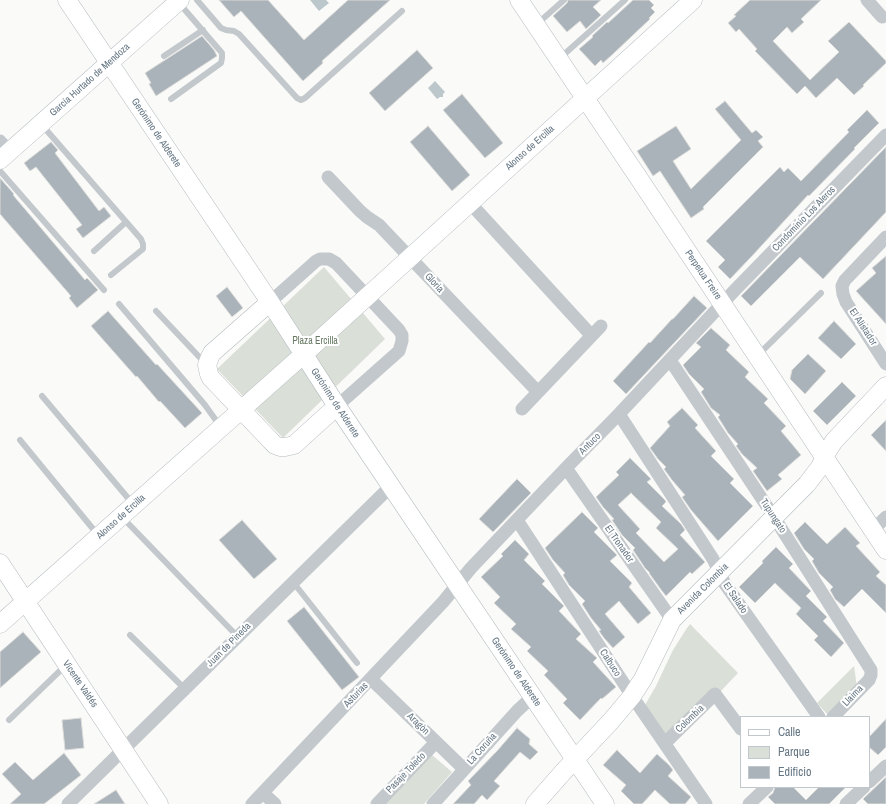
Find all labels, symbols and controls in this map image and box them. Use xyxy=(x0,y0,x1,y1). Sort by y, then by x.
street label: García Hurtado de Mendoza xyxy=(48,41,132,119)
street label: Gerónimo de Alderete xyxy=(128,96,184,170)
street label: Alonso de Ercilla xyxy=(503,123,557,173)
street label: Condominio Los Aleros xyxy=(770,184,838,254)
street label: Perpetua Freire xyxy=(682,248,724,302)
street label: Gloria xyxy=(422,271,446,295)
street label: El Alistador xyxy=(847,306,879,348)
park label: Plaza Ercilla xyxy=(292,335,338,347)
street label: Gerónimo de Alderete xyxy=(308,366,362,440)
street label: Antuco xyxy=(577,431,603,457)
street label: Alonso de Ercilla xyxy=(94,492,148,542)
street label: Tupungato xyxy=(757,497,789,535)
street label: El Tronador xyxy=(602,523,636,565)
street label: Avenida Colombia xyxy=(675,561,731,617)
street label: El Salado xyxy=(720,580,750,616)
street label: Juan de Pineda xyxy=(204,620,254,670)
street label: Gerónimo de Alderete xyxy=(488,635,544,709)
street label: Calbuco xyxy=(597,647,623,679)
street label: Vicente Valdés xyxy=(60,658,100,710)
street label: Asturias xyxy=(341,680,371,710)
street label: Llaima xyxy=(840,683,866,709)
street label: Colombia xyxy=(673,702,707,736)
street label: Aragòn xyxy=(404,711,432,737)
legend xyxy=(740,716,870,788)
text: Calle xyxy=(778,724,800,740)
street label: La Coruña xyxy=(465,731,499,767)
text: Parque xyxy=(778,744,810,760)
street label: Pasaje Toledo xyxy=(384,750,428,796)
text: Edificio xyxy=(778,764,811,780)

